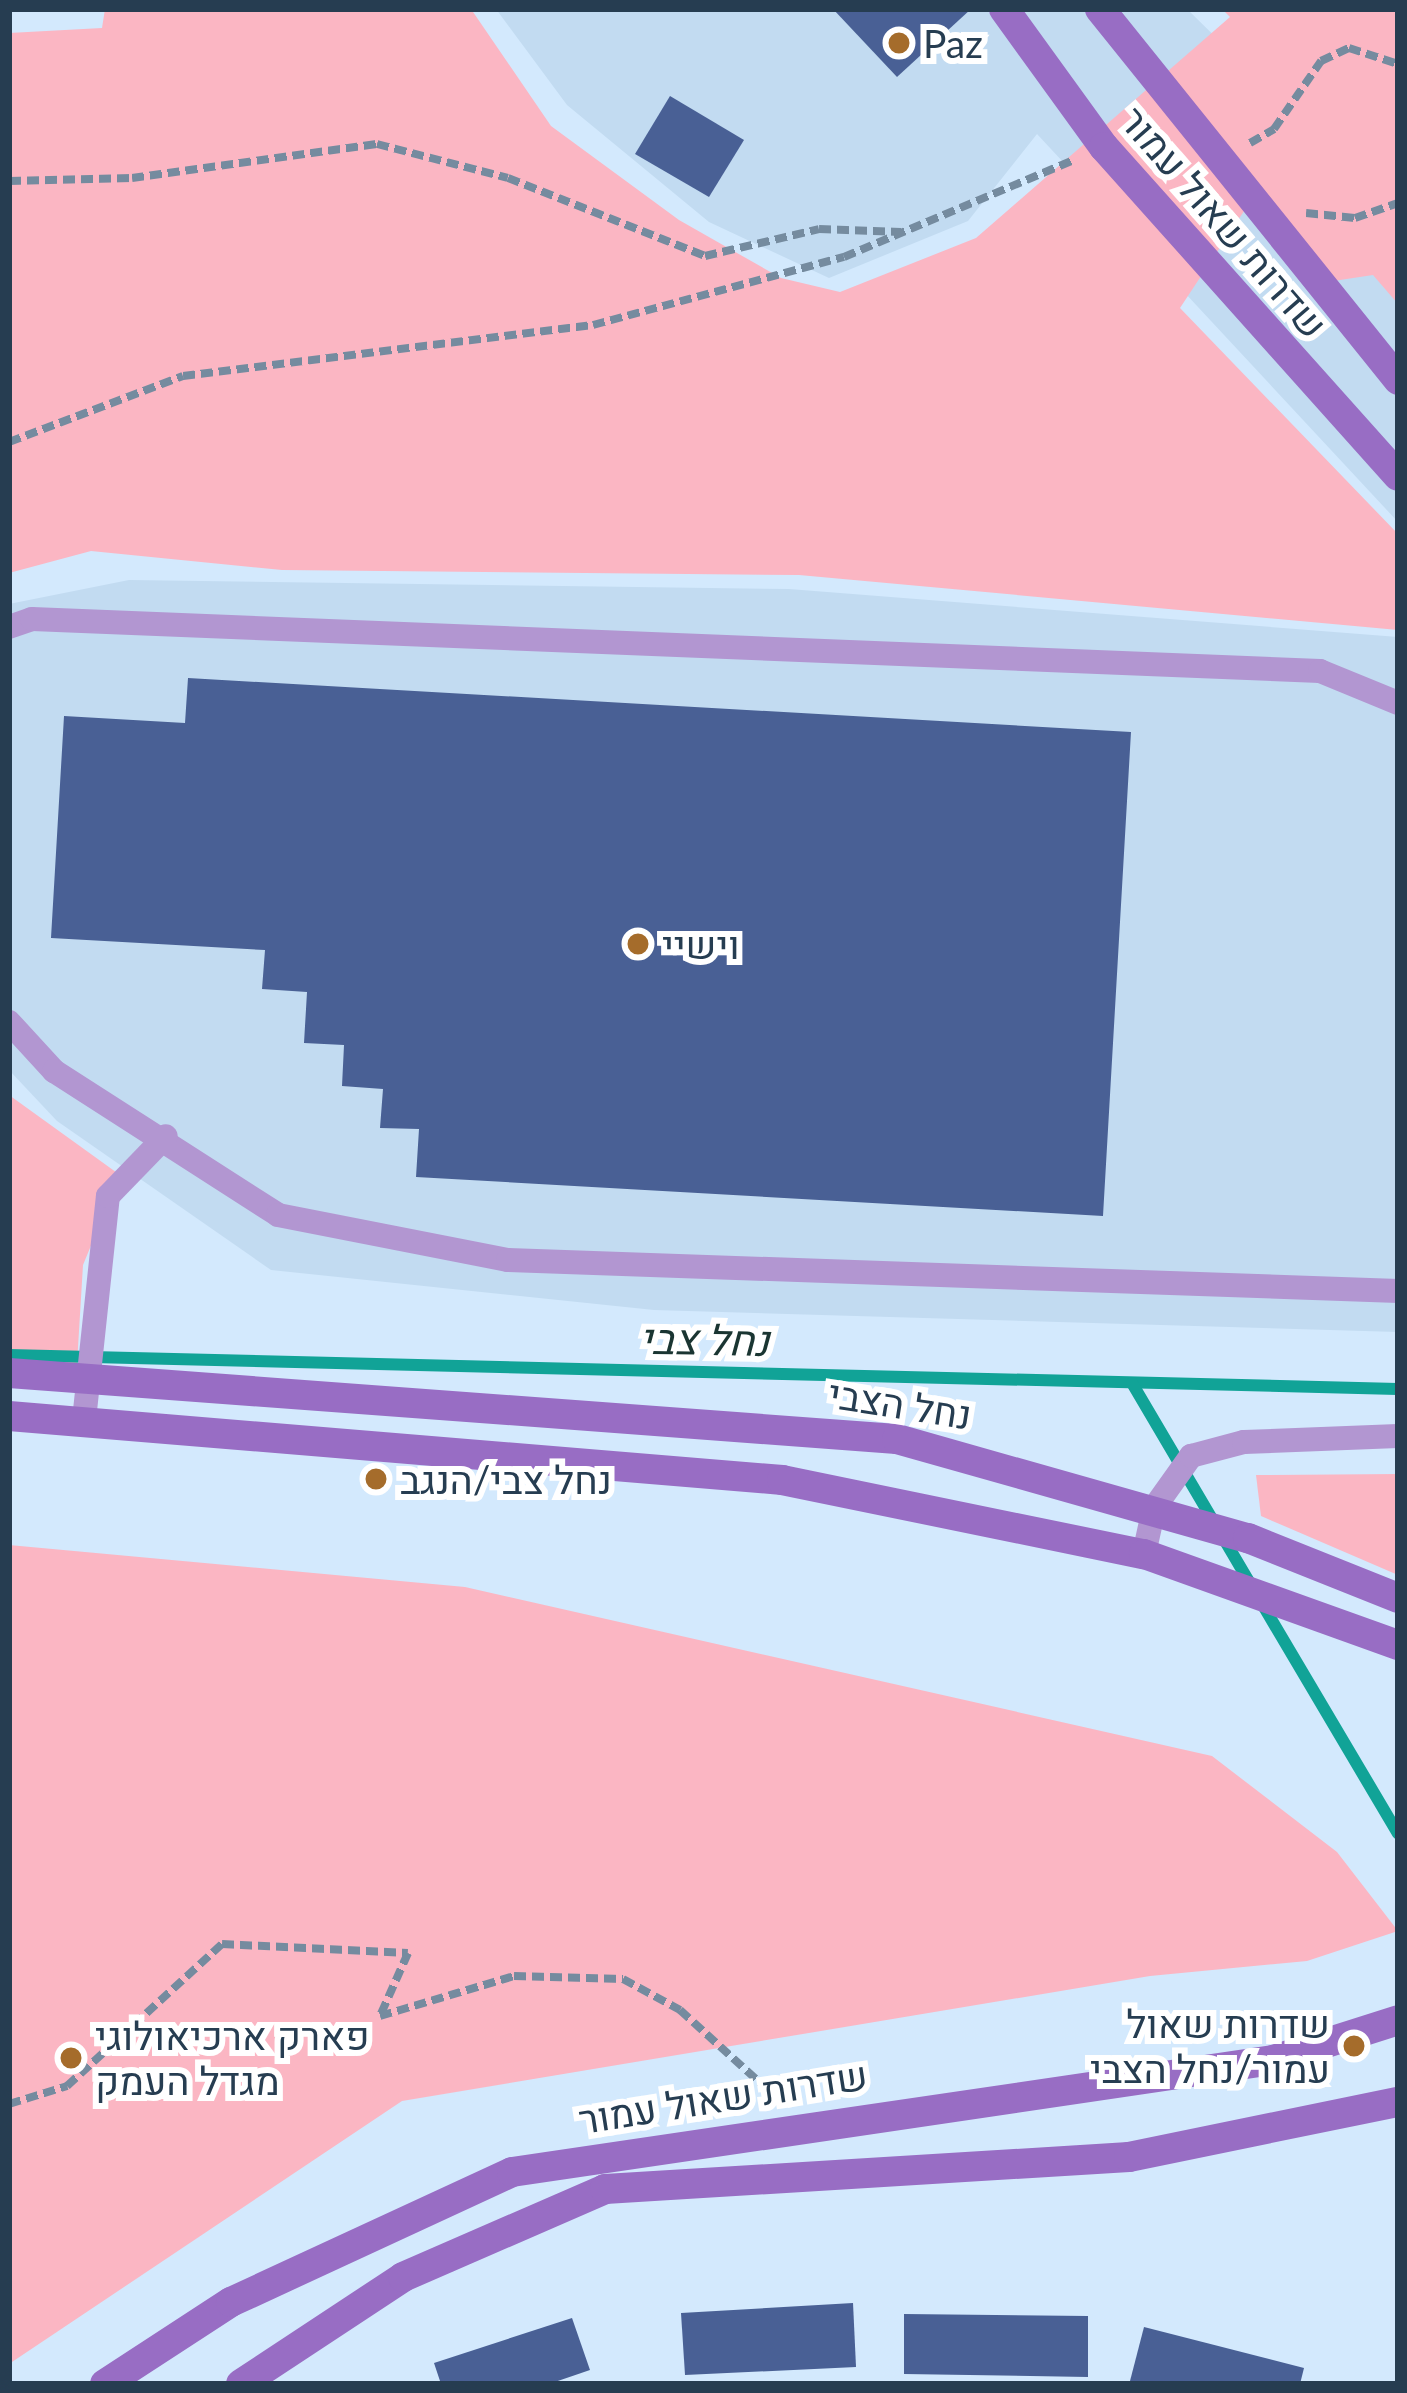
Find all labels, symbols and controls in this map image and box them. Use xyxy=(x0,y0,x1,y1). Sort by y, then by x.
place label: Paz xyxy=(923,20,983,66)
marker: Paz xyxy=(886,30,912,56)
street label: שדרות שאול עמור xyxy=(1111,97,1337,347)
place label: וישיי xyxy=(662,921,740,967)
marker: וישיי xyxy=(625,931,651,957)
water label: נחל צבי xyxy=(639,1313,769,1365)
street label: נחל הצבי xyxy=(825,1370,975,1438)
place label: נחל צבי/הנגב xyxy=(400,1456,612,1502)
marker: נחל צבי/הנגב xyxy=(363,1466,389,1492)
place label: שדרות שאול עמור/נחל הצבי xyxy=(1090,2001,1330,2092)
place label: פארק ארכיאולוגי מגדל העמק xyxy=(95,2013,370,2104)
marker: שדרות שאול עמור/נחל הצבי xyxy=(1341,2033,1367,2059)
marker: פארק ארכיאולוגי מגדל העמק xyxy=(58,2045,84,2071)
street label: שדרות שאול עמור xyxy=(575,2051,871,2143)

